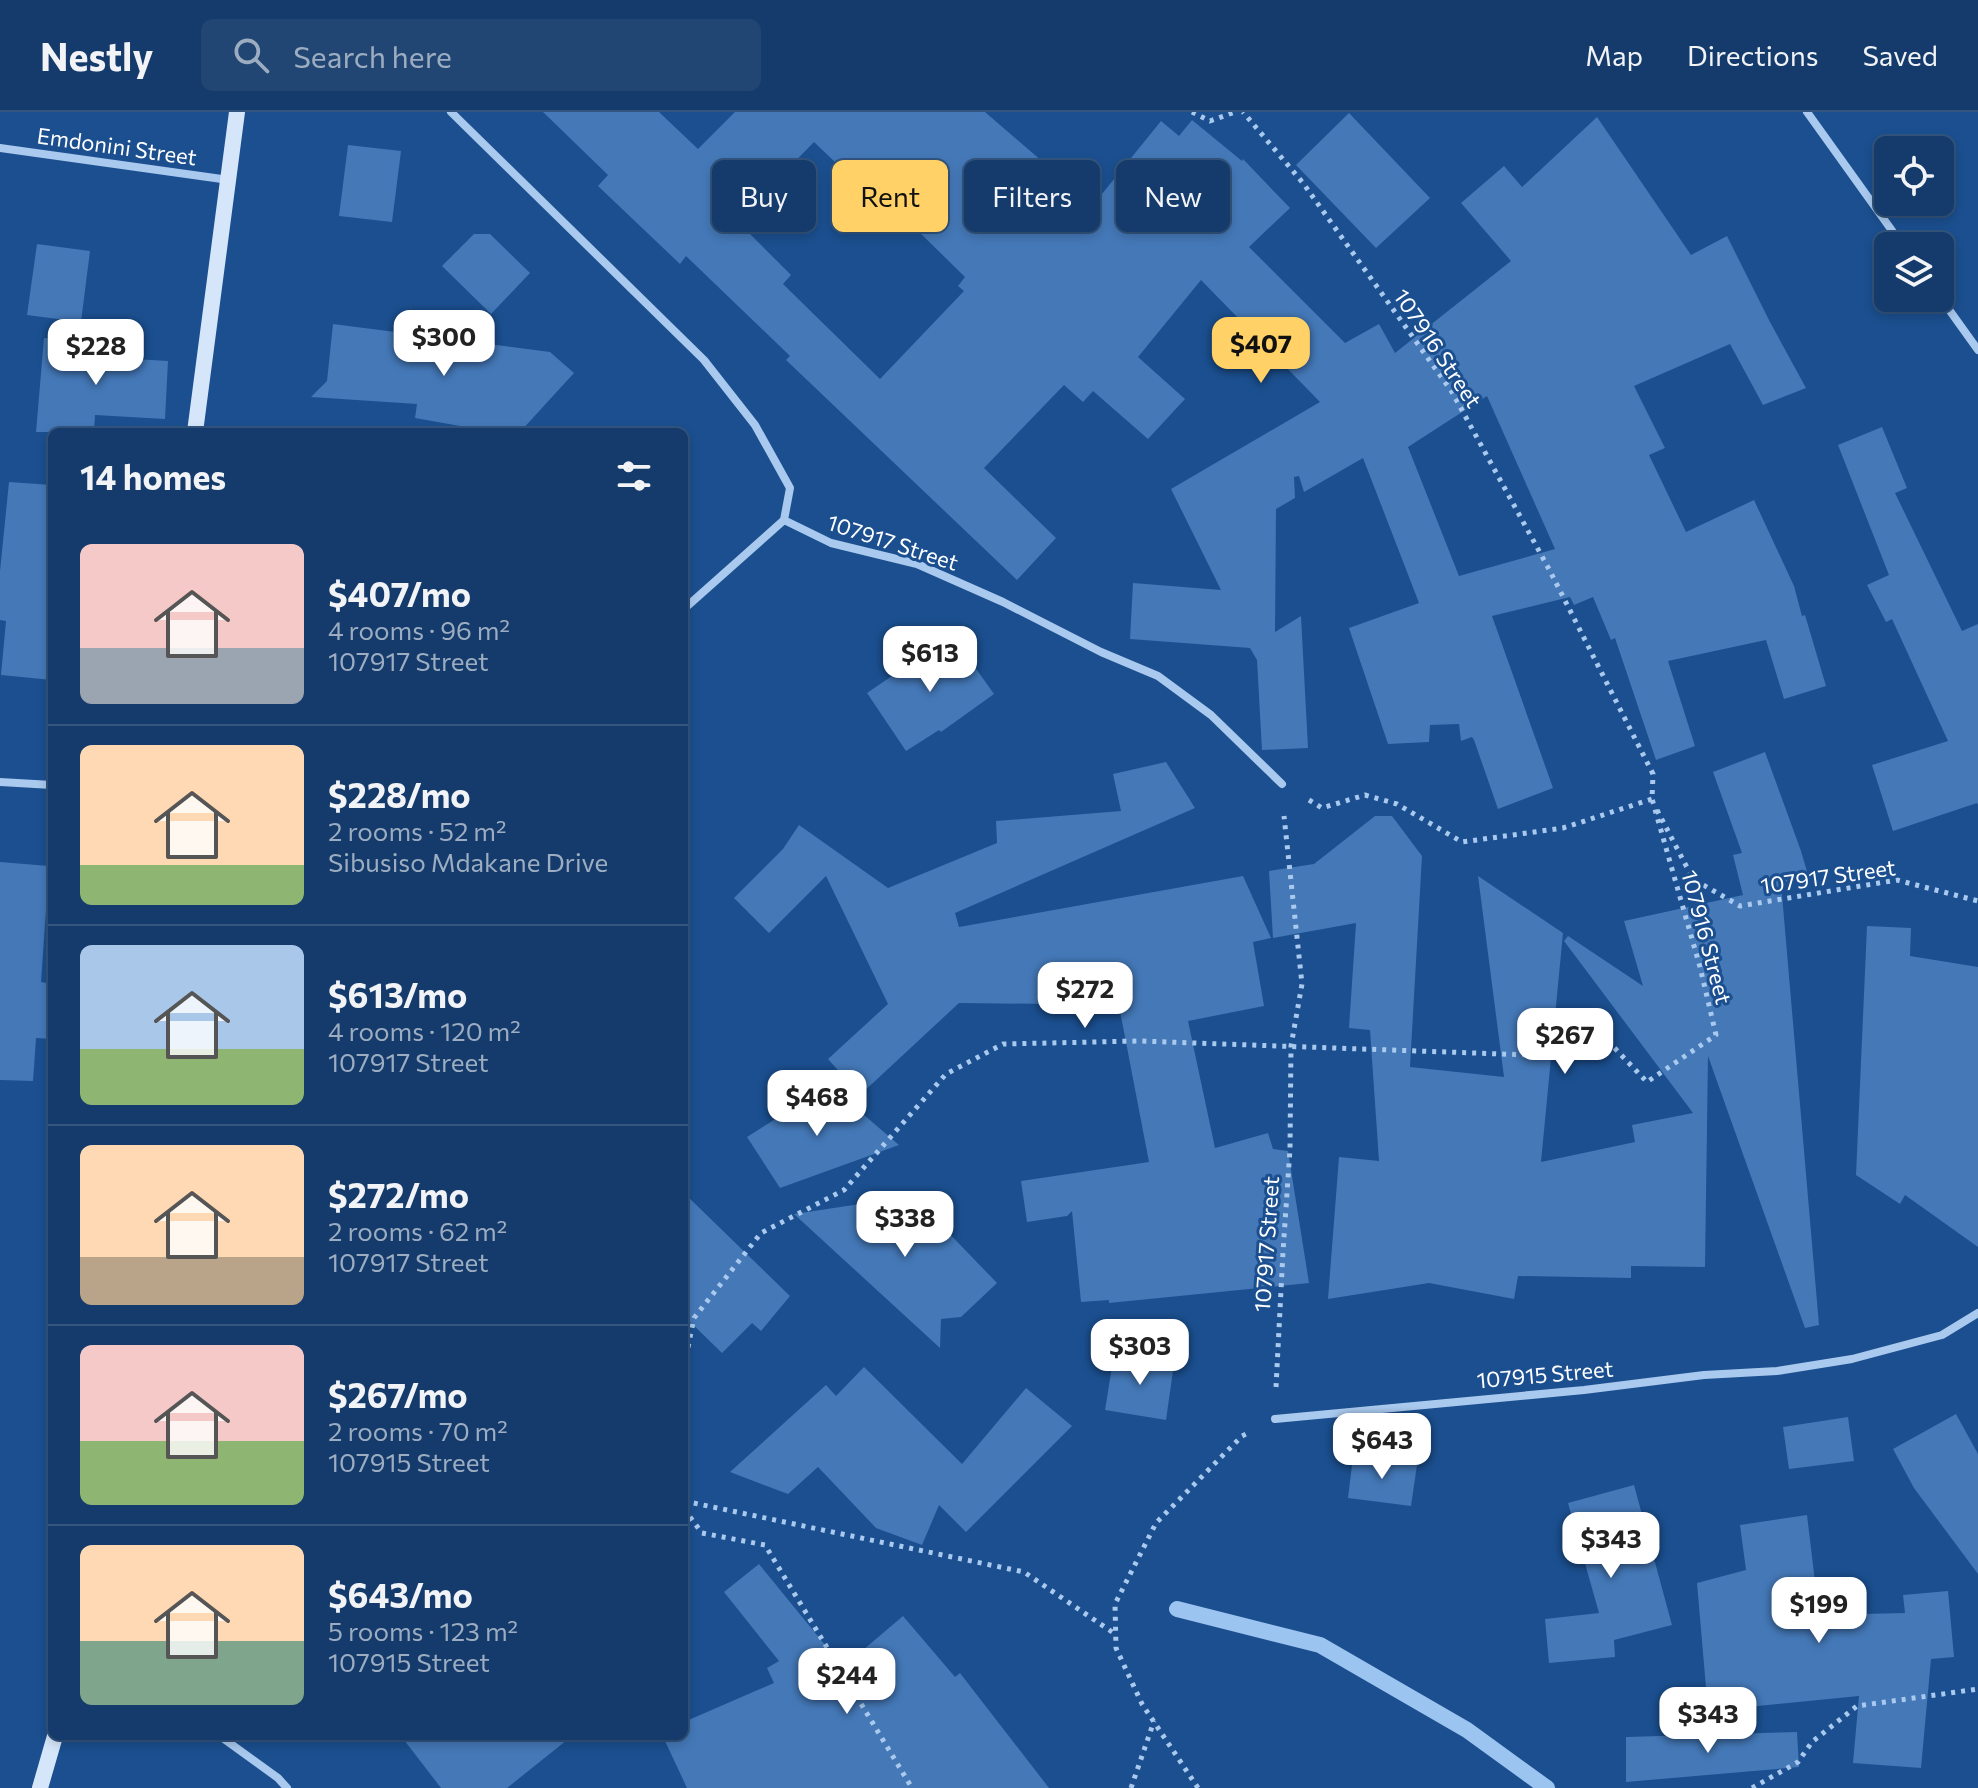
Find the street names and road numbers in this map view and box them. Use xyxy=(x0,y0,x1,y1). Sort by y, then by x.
street label: Emdonini Street xyxy=(35,121,199,171)
street label: 107916 Street xyxy=(1388,283,1488,413)
street label: 107917 Street xyxy=(824,508,962,576)
street label: 107917 Street xyxy=(1759,853,1897,899)
street label: 107916 Street xyxy=(1676,867,1738,1007)
street label: 107917 Street xyxy=(1248,1175,1284,1313)
street label: 107915 Street xyxy=(1476,1355,1614,1393)

